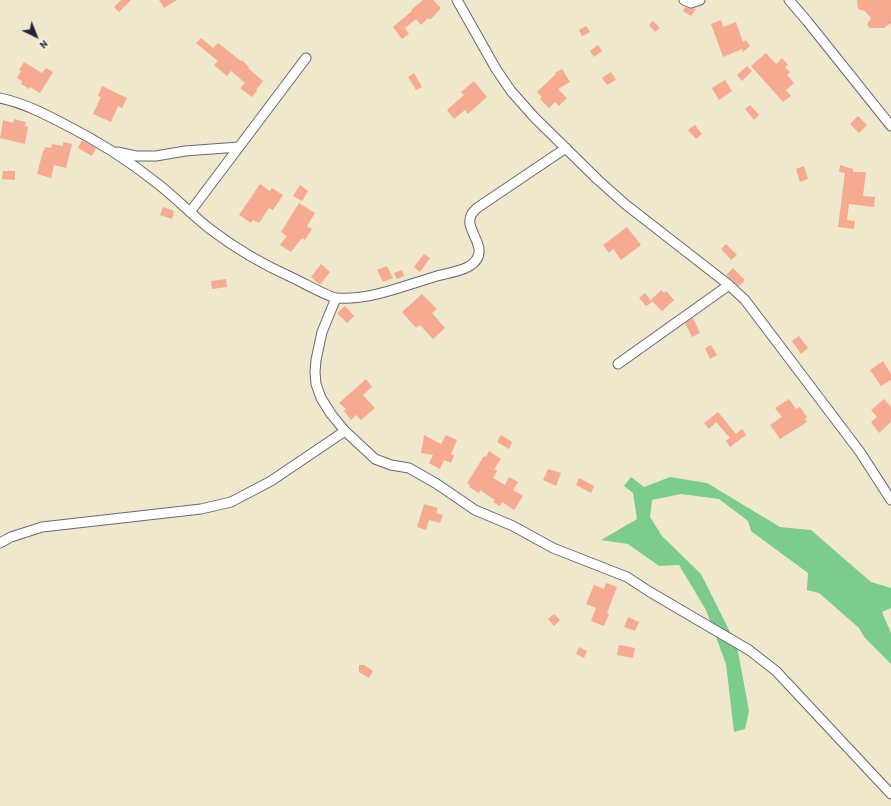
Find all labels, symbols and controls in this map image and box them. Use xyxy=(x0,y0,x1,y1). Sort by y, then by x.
north arrow xyxy=(16,16,56,56)
text: N xyxy=(37,38,51,52)

